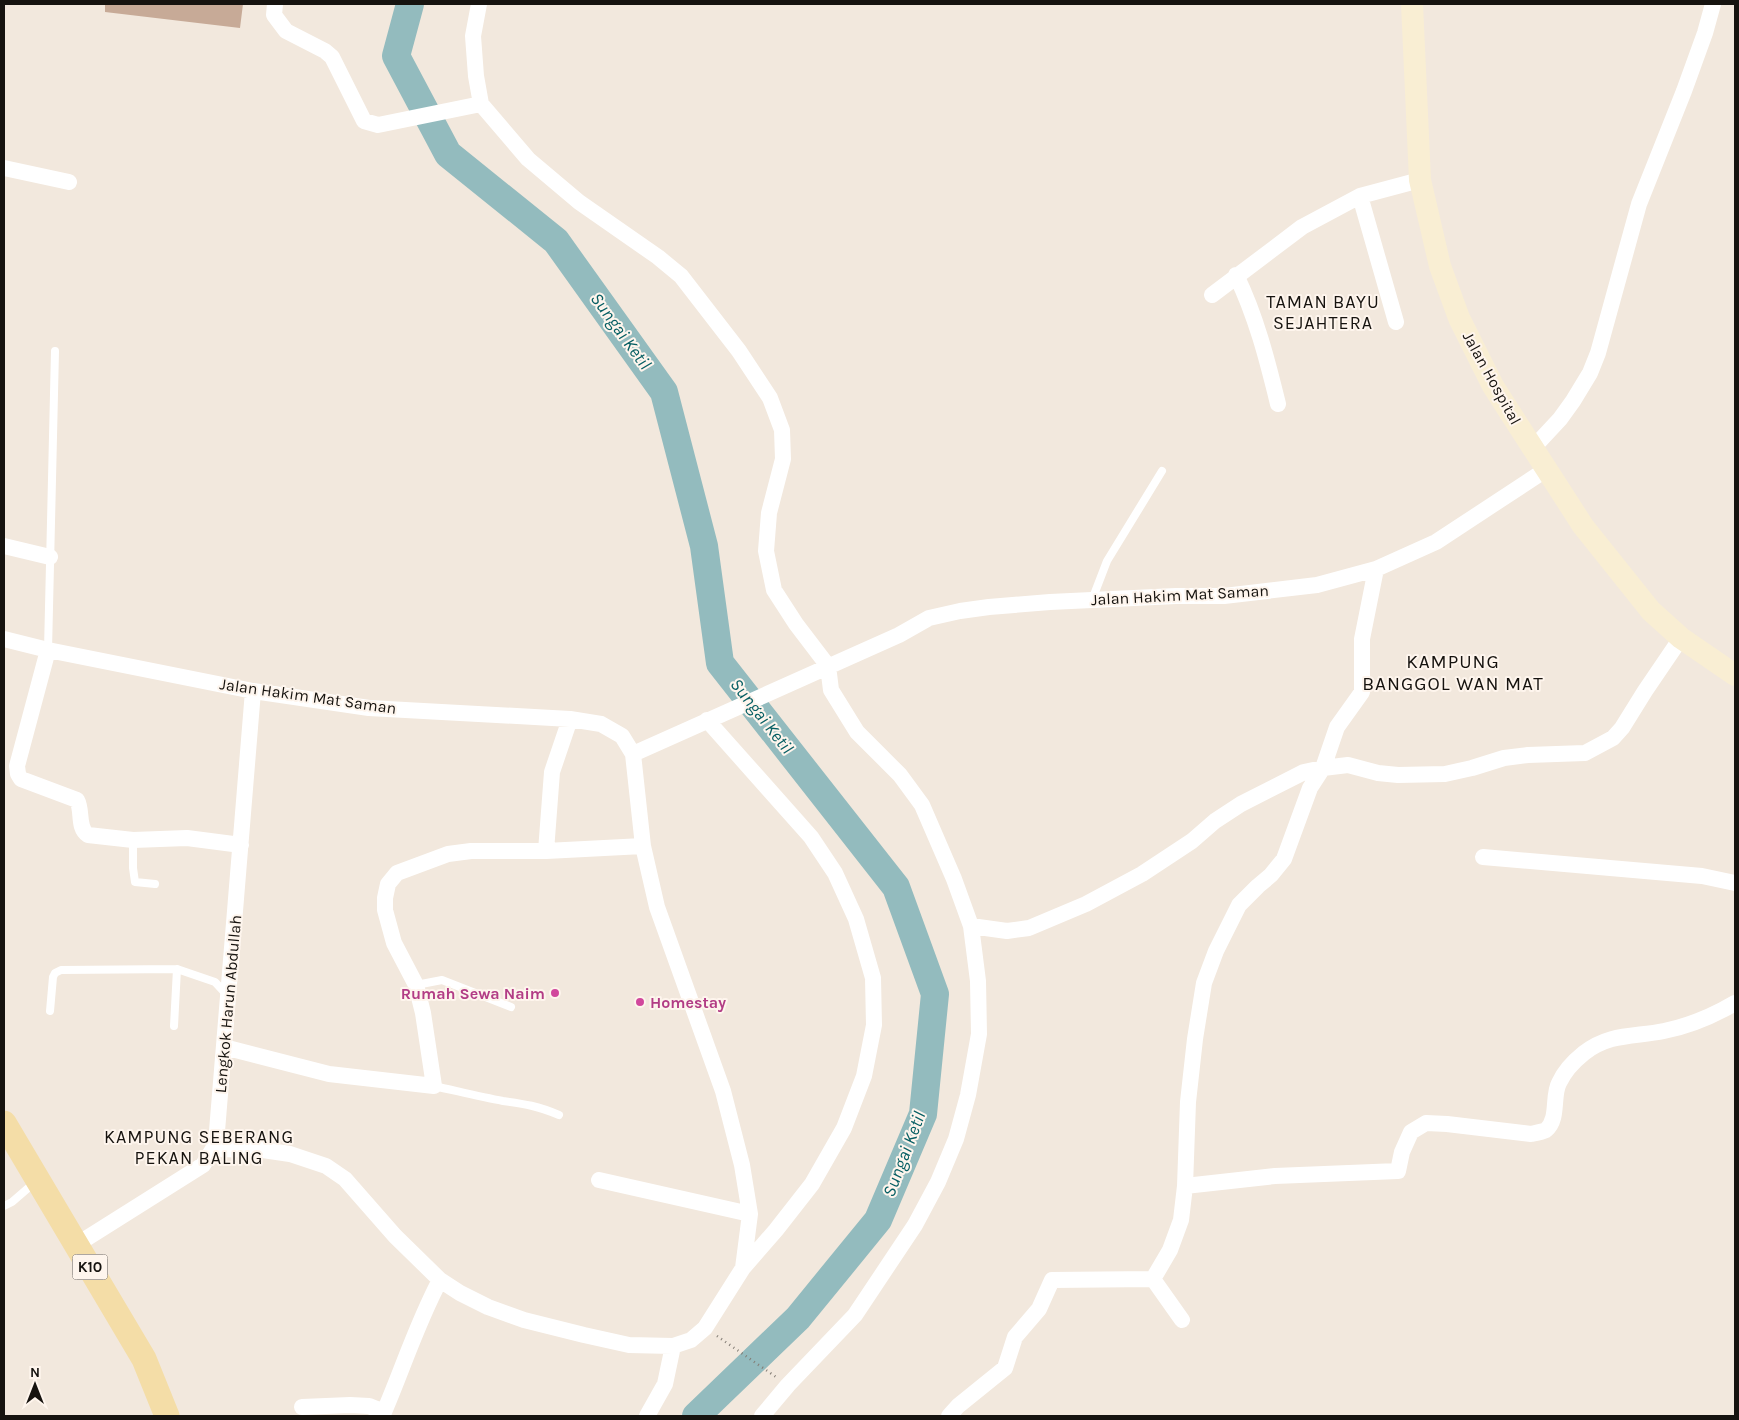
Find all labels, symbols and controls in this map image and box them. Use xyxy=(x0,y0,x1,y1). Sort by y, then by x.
water label: Sungai Ketil xyxy=(586,288,657,374)
district label: TAMAN BAYU SEJAHTERA xyxy=(1266,291,1380,334)
street label: Jalan Hospital xyxy=(1459,328,1525,428)
street label: Jalan Hakim Mat Saman xyxy=(1091,581,1269,609)
district label: KAMPUNG BANGGOL WAN MAT xyxy=(1362,651,1544,695)
street label: Jalan Hakim Mat Saman xyxy=(218,674,398,718)
water label: Sungai Ketil xyxy=(726,674,799,759)
street label: Lengkok Harun Abdullah xyxy=(211,914,245,1094)
place label: Rumah Sewa Naim xyxy=(401,984,545,1003)
marker: Rumah Sewa Naim xyxy=(549,987,561,999)
place label: Homestay xyxy=(650,993,726,1012)
marker: Homestay xyxy=(634,996,646,1008)
water label: Sungai Ketil xyxy=(878,1108,931,1200)
district label: KAMPUNG SEBERANG PEKAN BALING xyxy=(104,1126,294,1169)
road number: K10 xyxy=(72,1254,108,1280)
north arrow xyxy=(10,1360,60,1410)
text: N xyxy=(30,1364,40,1381)

